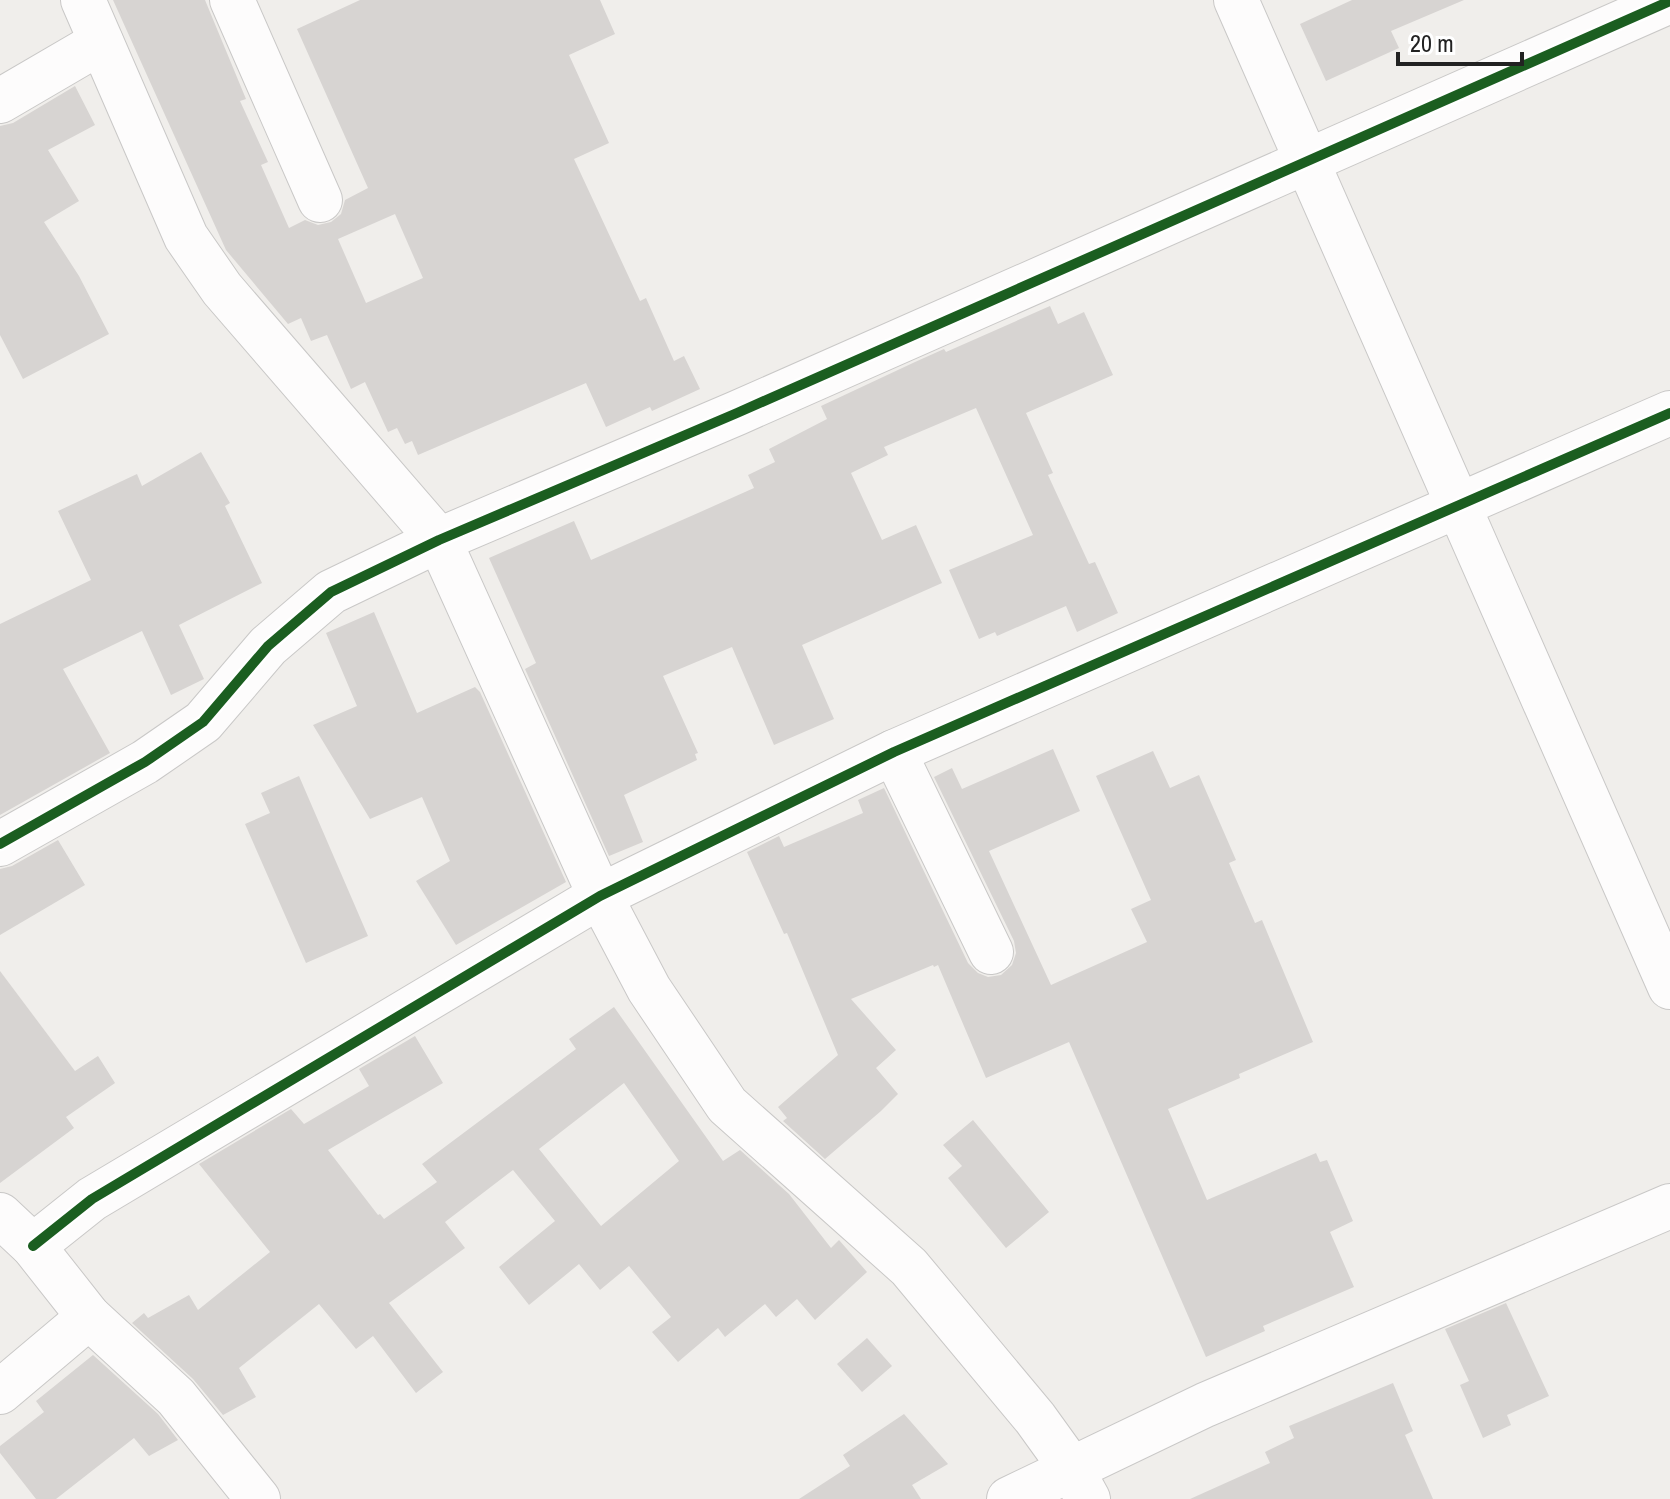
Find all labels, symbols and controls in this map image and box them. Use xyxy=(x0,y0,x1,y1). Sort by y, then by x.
scale bar xyxy=(1398,16,1522,66)
text: 20 m xyxy=(1410,27,1454,59)

